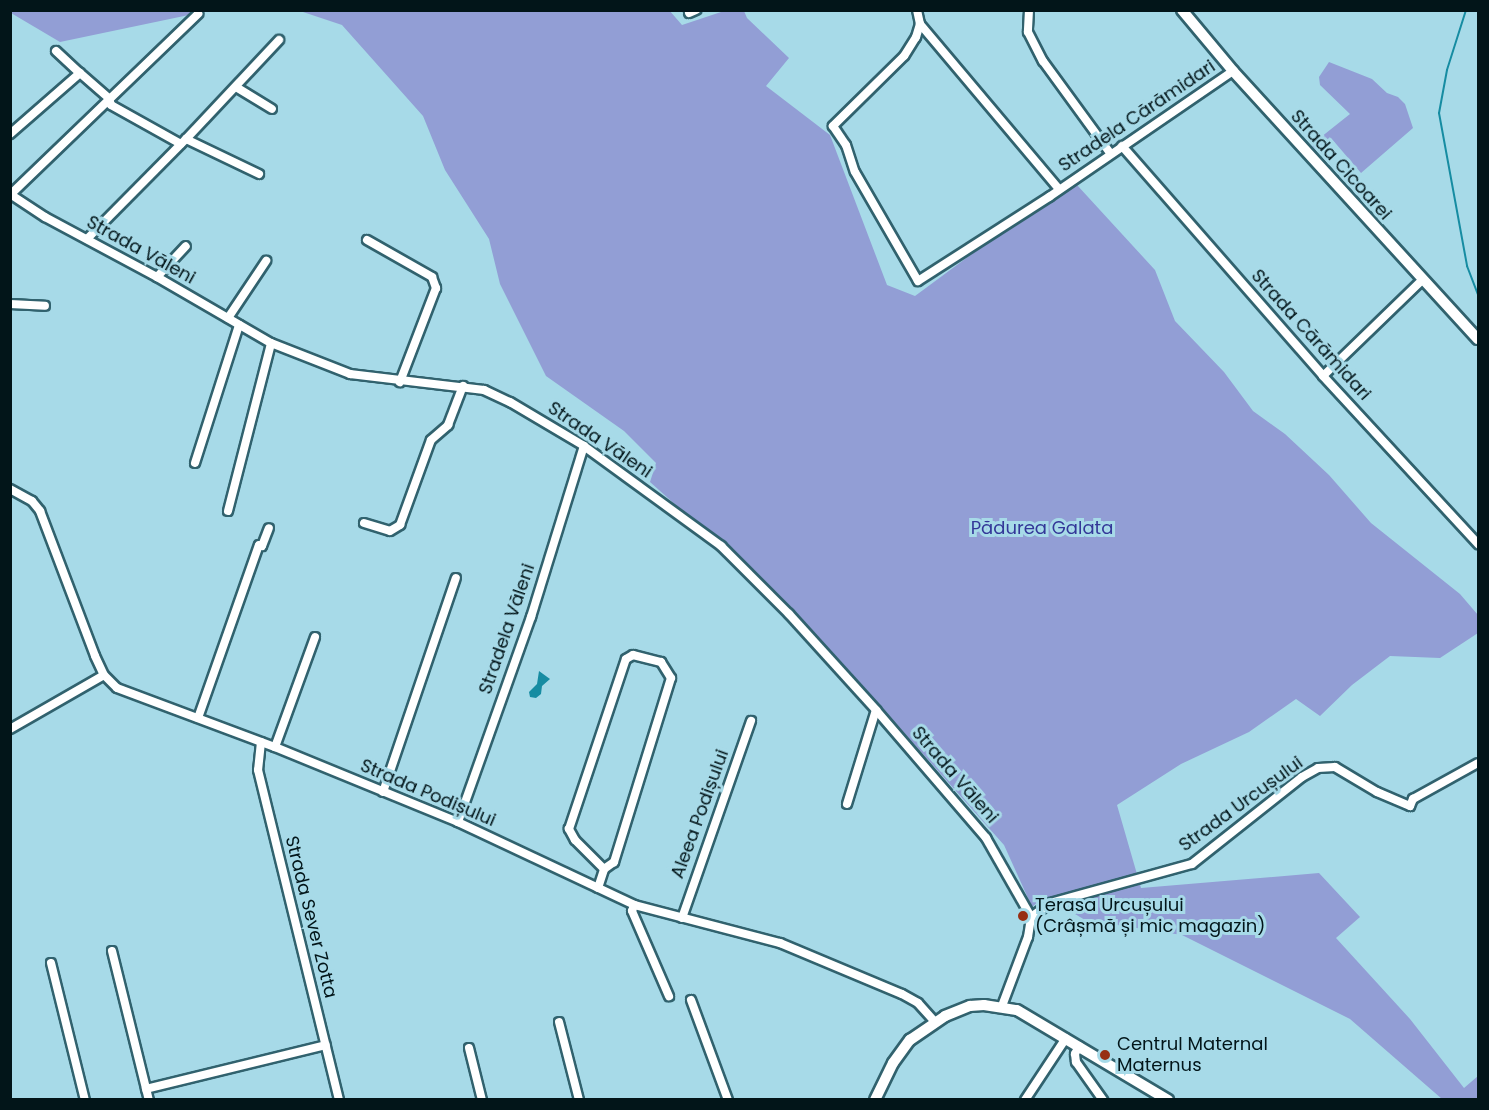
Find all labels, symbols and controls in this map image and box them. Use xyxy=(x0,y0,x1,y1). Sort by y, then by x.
street label: Stradela Cărămidari xyxy=(1055,56,1219,176)
street label: Strada Cicoarei xyxy=(1286,106,1396,224)
street label: Strada Văleni xyxy=(83,211,199,289)
street label: Strada Cărămidari xyxy=(1247,265,1375,405)
street label: Strada Văleni xyxy=(544,397,656,483)
park label: Pădurea Galata xyxy=(971,517,1113,539)
street label: Stradela Văleni xyxy=(475,561,539,697)
street label: Strada Văleni xyxy=(907,722,1003,828)
street label: Aleea Podișului xyxy=(667,747,733,881)
street label: Strada Urcușului xyxy=(1175,752,1307,856)
street label: Strada Podișului xyxy=(357,755,499,831)
street label: Strada Sever Zotta xyxy=(280,834,342,1000)
place label: Terasa Urcușului (Crâșmă și mic magazin) xyxy=(1035,895,1266,938)
marker: Terasa Urcușului (Crâșmă și mic magazin) xyxy=(1016,909,1030,923)
place label: Centrul Maternal Maternus xyxy=(1117,1034,1268,1076)
marker: Centrul Maternal Maternus xyxy=(1098,1048,1112,1062)

